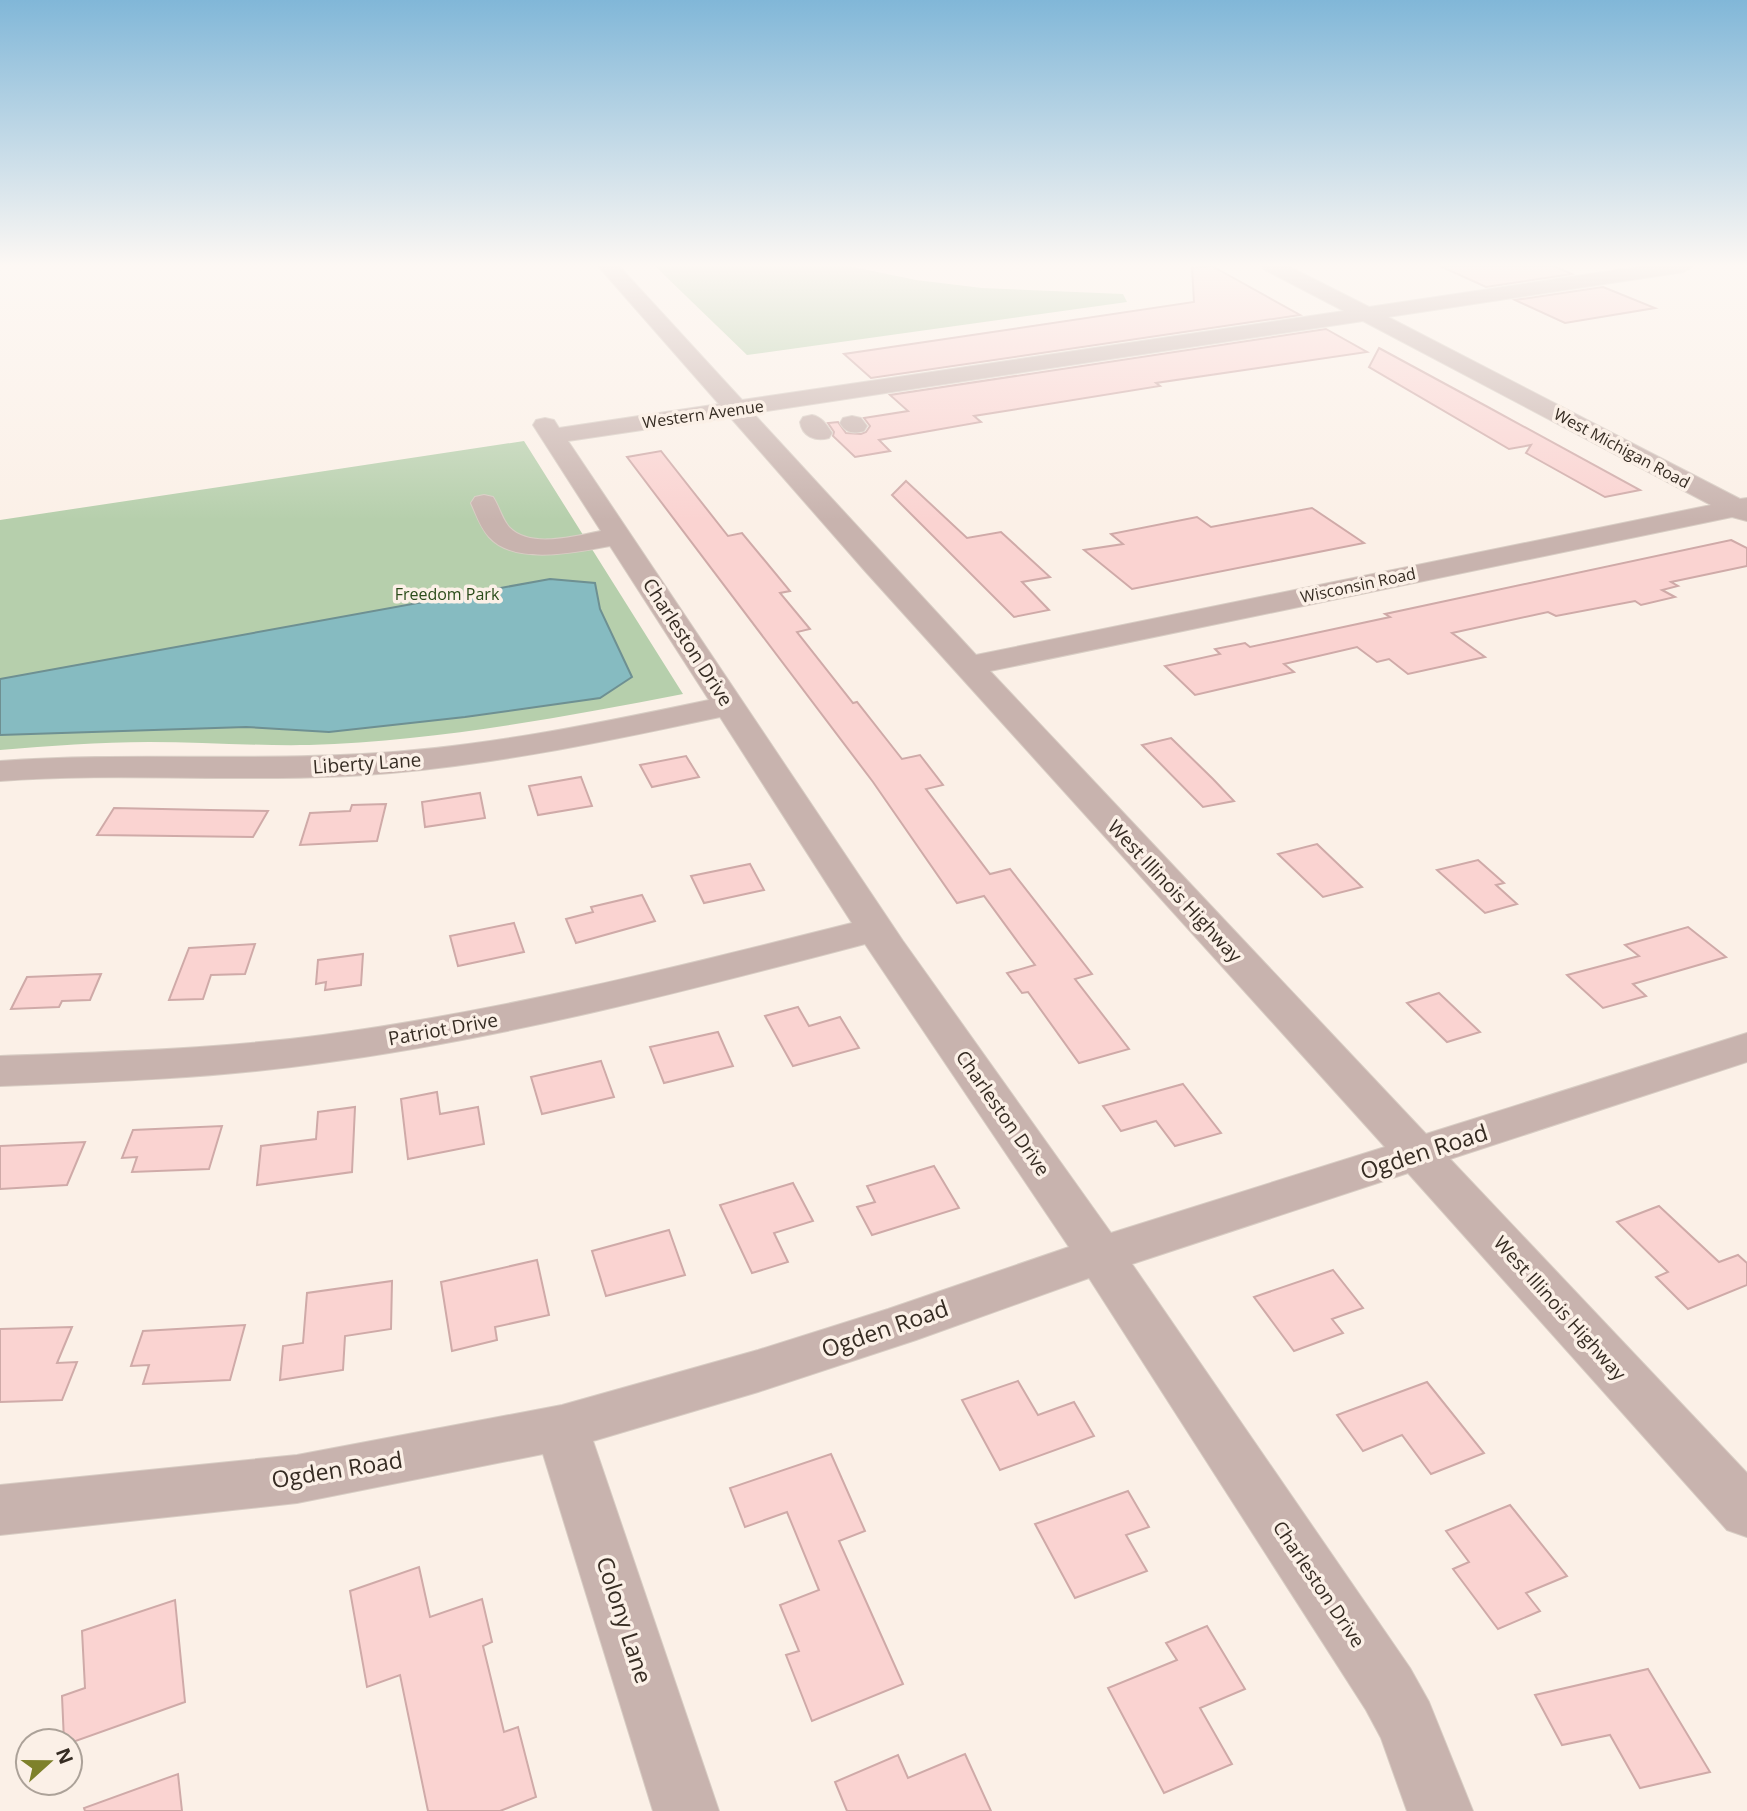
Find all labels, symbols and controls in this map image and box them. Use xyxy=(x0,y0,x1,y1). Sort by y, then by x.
street label: Western Avenue xyxy=(641,395,765,433)
street label: West Michigan Road xyxy=(1550,403,1694,493)
street label: Wisconsin Road xyxy=(1298,562,1418,608)
street label: Charleston Drive xyxy=(637,573,739,711)
park label: Freedom Park xyxy=(395,583,500,605)
street label: Liberty Lane xyxy=(312,746,422,780)
street label: West Illinois Highway xyxy=(1102,814,1248,968)
street label: Patriot Drive xyxy=(386,1007,500,1051)
street label: Charleston Drive xyxy=(950,1045,1056,1181)
street label: Ogden Road xyxy=(1356,1115,1492,1187)
street label: West Illinois Highway xyxy=(1488,1230,1632,1386)
street label: Ogden Road xyxy=(817,1291,952,1365)
street label: Ogden Road xyxy=(269,1443,405,1495)
street label: Charleston Drive xyxy=(1267,1515,1371,1653)
street label: Colony Lane xyxy=(589,1552,660,1687)
north arrow xyxy=(14,1727,84,1797)
text: N xyxy=(50,1744,80,1768)

